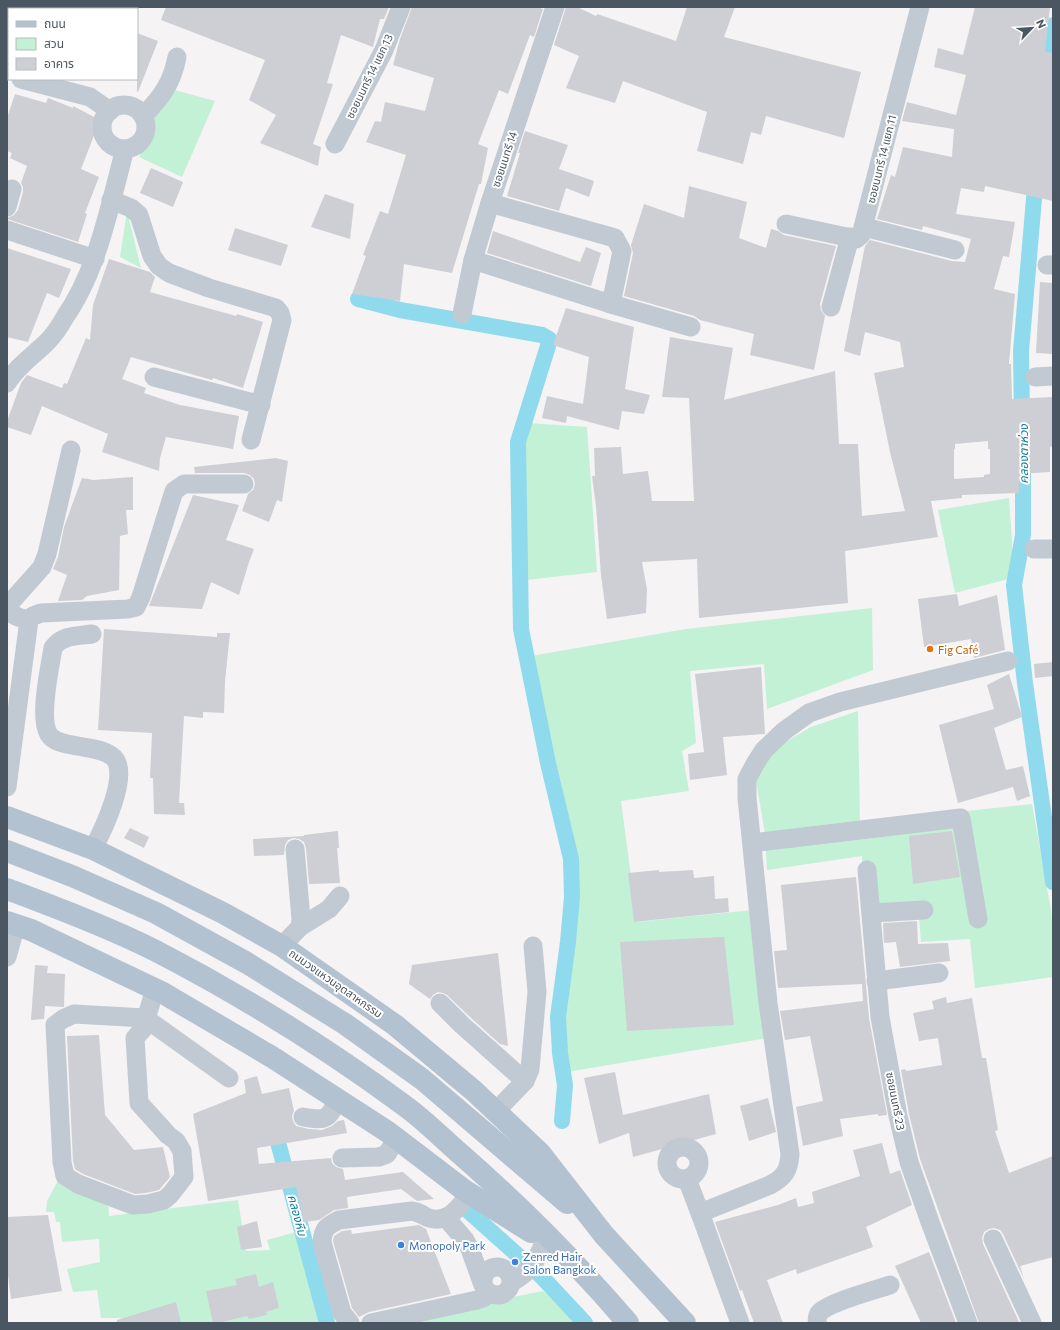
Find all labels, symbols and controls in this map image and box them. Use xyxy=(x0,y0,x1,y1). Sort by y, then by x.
legend xyxy=(8,8,138,80)
north arrow xyxy=(1012,8,1052,48)
text: ถนน xyxy=(44,16,66,30)
text: N xyxy=(1034,17,1049,30)
street label: ซอยนนทรี 14 แยก 13 xyxy=(343,32,395,120)
text: สวน xyxy=(44,36,64,50)
text: อาคาร xyxy=(44,56,74,70)
street label: ซอยนนทรี 14 แยก 11 xyxy=(864,113,898,205)
street label: ซอยนนทรี 14 xyxy=(489,129,519,189)
water label: คลองตาห่วง xyxy=(1016,424,1030,484)
place label: Fig Café xyxy=(938,643,979,656)
marker: Fig Café xyxy=(925,644,935,654)
street label: ถนนวงแหวนอุตสาหกรรม xyxy=(286,946,385,1021)
street label: ซอยนนทรี 23 xyxy=(884,1071,908,1131)
water label: คลองหีบ xyxy=(286,1193,310,1238)
place label: Monopoly Park xyxy=(409,1239,486,1252)
marker: Monopoly Park xyxy=(396,1240,406,1250)
place label: Zenred Hair Salon Bangkok xyxy=(523,1250,596,1276)
marker: Zenred Hair Salon Bangkok xyxy=(510,1257,520,1267)

